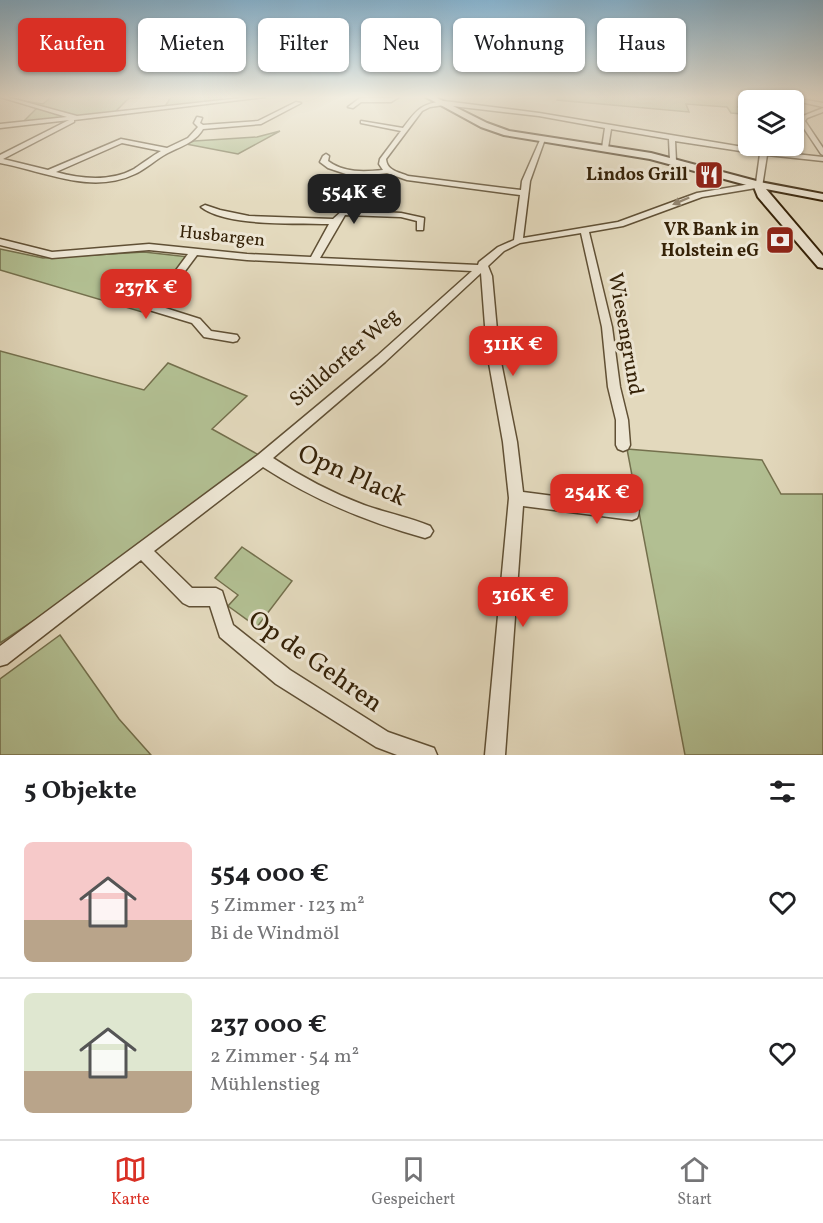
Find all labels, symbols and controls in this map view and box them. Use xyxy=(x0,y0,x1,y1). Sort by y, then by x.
chip: Kaufen xyxy=(18,18,126,72)
chip: Mieten xyxy=(138,18,246,72)
chip: Filter xyxy=(258,18,349,72)
chip: Neu xyxy=(361,18,441,72)
chip: Wohnung xyxy=(453,18,585,72)
chip: Haus xyxy=(597,18,686,72)
map controls xyxy=(738,90,804,156)
button: layers xyxy=(738,90,804,156)
restaurant icon: Lindos Grill xyxy=(693,159,725,191)
place label: Lindos Grill xyxy=(586,163,688,188)
pin: 554K € xyxy=(305,174,403,225)
text: 554K € xyxy=(322,179,386,207)
one-way arrow xyxy=(673,197,690,206)
place label: VR Bank in Holstein eG xyxy=(661,218,759,264)
street label: Husbargen xyxy=(178,220,266,254)
bank icon: VR Bank in Holstein eG xyxy=(764,224,796,256)
pin: 237K € xyxy=(97,269,195,320)
street label: Wiesengrund xyxy=(600,270,650,398)
text: 237K € xyxy=(114,274,178,302)
street label: Sülldorfer Weg xyxy=(284,302,406,414)
pin: 311K € xyxy=(464,326,562,377)
text: 311K € xyxy=(483,331,543,359)
street label: Opn Plack xyxy=(292,436,412,516)
pin: 254K € xyxy=(548,474,646,525)
text: 254K € xyxy=(564,479,630,507)
pin: 316K € xyxy=(474,577,572,628)
text: 316K € xyxy=(492,582,554,610)
street label: Op de Gehren xyxy=(240,602,390,722)
text: 5 Objekte xyxy=(24,773,137,809)
icon: filters xyxy=(766,775,799,808)
text: 554 000 € xyxy=(210,856,329,892)
icon: home xyxy=(72,866,144,938)
icon: heart xyxy=(766,886,799,919)
text: 5 Zimmer · 123 m² xyxy=(210,892,365,920)
text: Bi de Windmöl xyxy=(210,920,339,948)
text: 237 000 € xyxy=(210,1007,327,1043)
icon: home xyxy=(72,1017,144,1089)
icon: heart xyxy=(766,1037,799,1070)
text: 2 Zimmer · 54 m² xyxy=(210,1043,359,1071)
text: Mühlenstieg xyxy=(210,1071,320,1099)
tab: Karte xyxy=(111,1153,150,1211)
tab: Gespeichert xyxy=(371,1153,455,1211)
tab: Start xyxy=(677,1153,712,1211)

